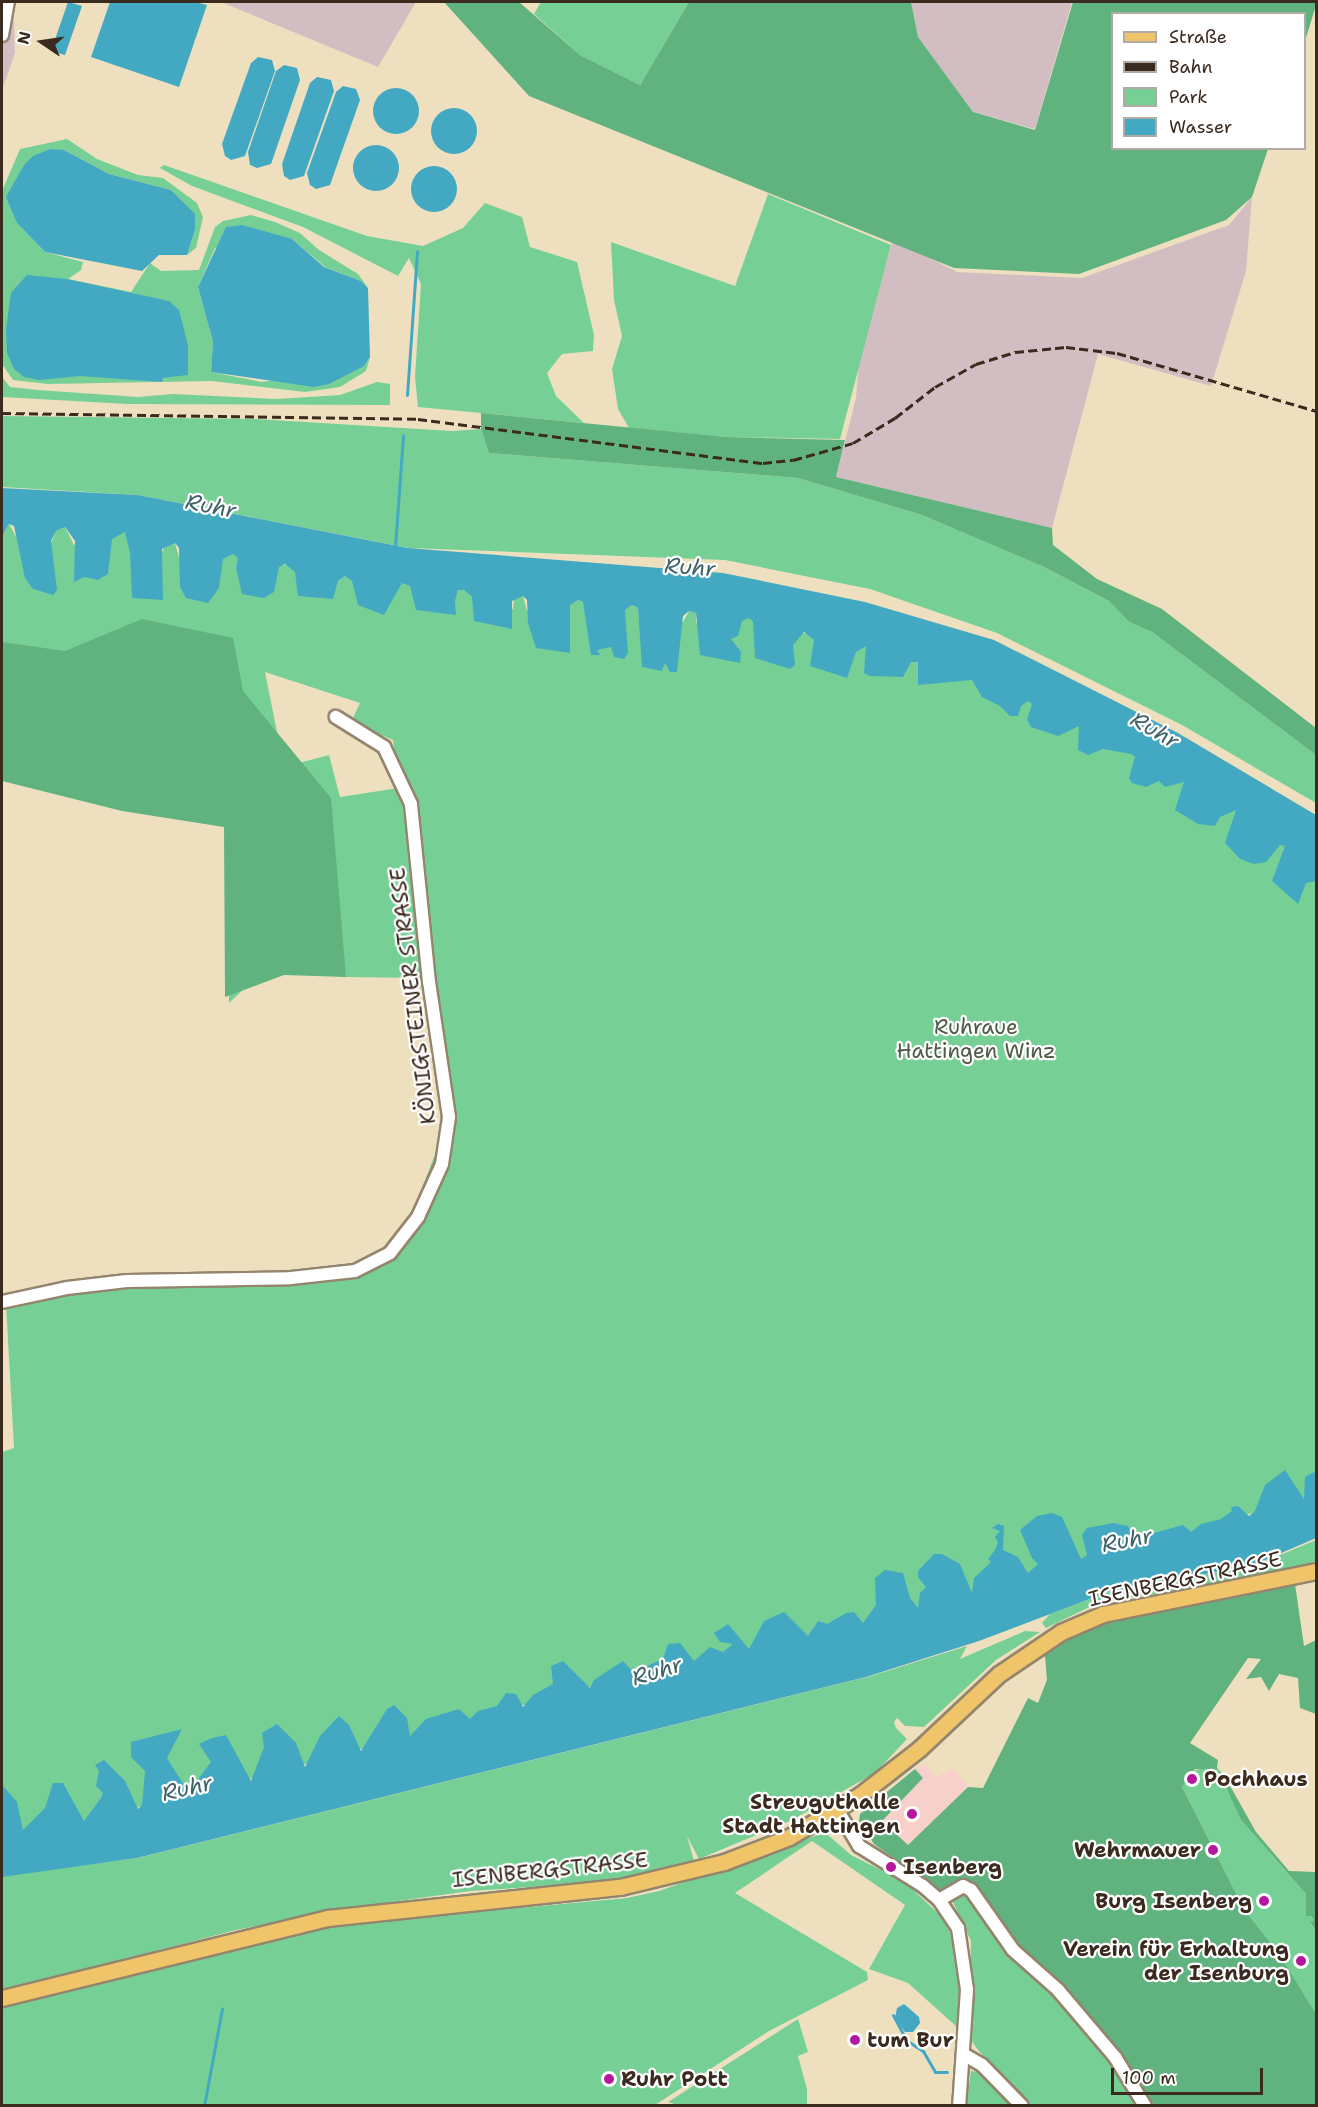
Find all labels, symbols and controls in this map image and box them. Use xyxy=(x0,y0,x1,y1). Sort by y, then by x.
north arrow xyxy=(12,12,72,72)
legend xyxy=(1111,12,1306,150)
text: Straße xyxy=(1169,25,1227,49)
text: N xyxy=(12,29,36,46)
text: Bahn xyxy=(1169,55,1213,79)
text: Park xyxy=(1169,85,1208,109)
text: Wasser xyxy=(1169,115,1232,139)
water label: Ruhr xyxy=(183,488,239,524)
water label: Ruhr xyxy=(663,552,717,582)
water label: Ruhr xyxy=(1126,706,1184,754)
street label: KÖNIGSTEINER STRASSE xyxy=(385,866,441,1126)
park label: Ruhraue Hattingen Winz xyxy=(896,1014,1056,1064)
water label: Ruhr xyxy=(1099,1522,1155,1558)
street label: ISENBERGSTRASSE xyxy=(1086,1546,1284,1612)
water label: Ruhr xyxy=(629,1651,685,1691)
place label: Pochhaus xyxy=(1204,1766,1308,1792)
water label: Ruhr xyxy=(159,1769,215,1807)
marker: Pochhaus xyxy=(1185,1772,1199,1786)
place label: Streuguthalle Stadt Hattingen xyxy=(722,1789,900,1839)
marker: Streuguthalle Stadt Hattingen xyxy=(905,1807,919,1821)
place label: Wehrmauer xyxy=(1074,1837,1201,1863)
marker: Wehrmauer xyxy=(1206,1843,1220,1857)
street label: ISENBERGSTRASSE xyxy=(451,1847,649,1893)
place label: Isenberg xyxy=(903,1854,1002,1880)
marker: Isenberg xyxy=(884,1860,898,1874)
place label: Burg Isenberg xyxy=(1095,1888,1252,1914)
marker: Burg Isenberg xyxy=(1257,1894,1271,1908)
place label: Verein für Erhaltung der Isenburg xyxy=(1063,1936,1289,1986)
marker: Verein für Erhaltung der Isenburg xyxy=(1294,1954,1308,1968)
place label: tum Bur xyxy=(867,2027,954,2053)
marker: tum Bur xyxy=(848,2033,862,2047)
scale bar xyxy=(1114,2056,1266,2094)
place label: Ruhr Pott xyxy=(621,2066,728,2092)
text: 100 m xyxy=(1122,2066,1176,2090)
marker: Ruhr Pott xyxy=(602,2072,616,2086)

